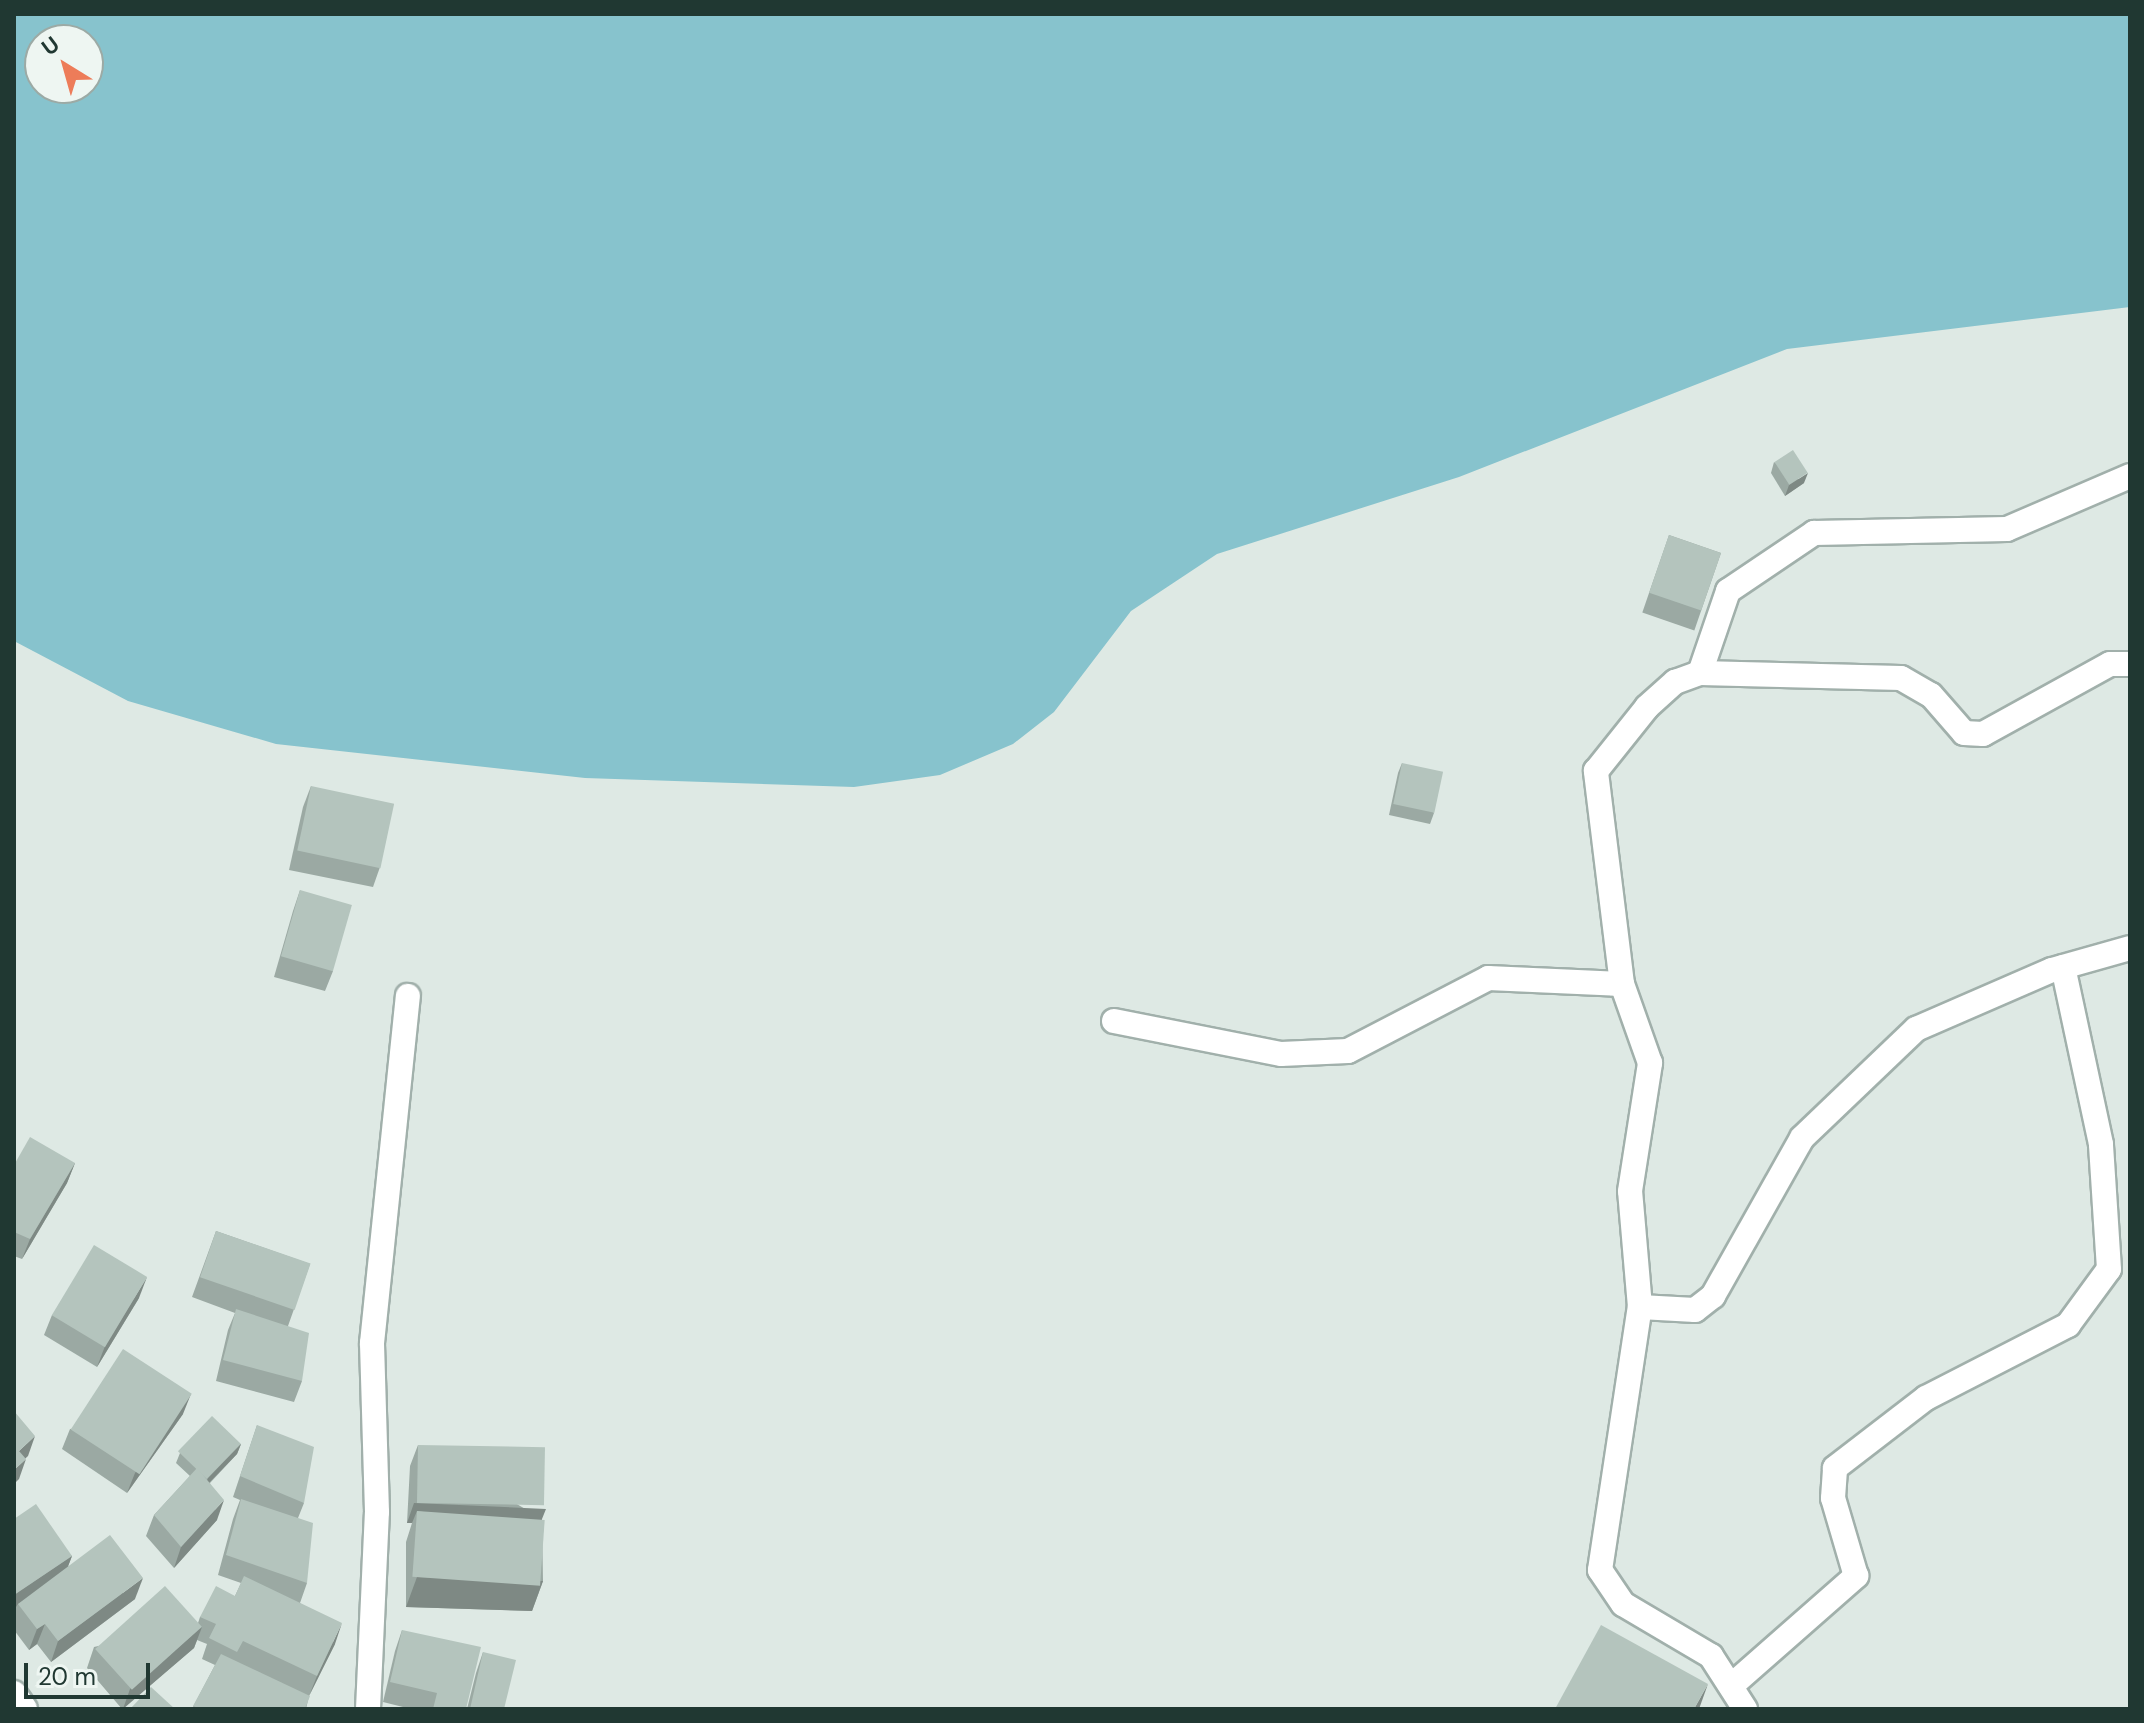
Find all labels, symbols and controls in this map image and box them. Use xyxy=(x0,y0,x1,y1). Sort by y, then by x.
north arrow xyxy=(24,24,104,104)
text: U xyxy=(36,30,65,62)
scale bar xyxy=(28,1647,154,1697)
text: 20 m xyxy=(38,1661,96,1692)

